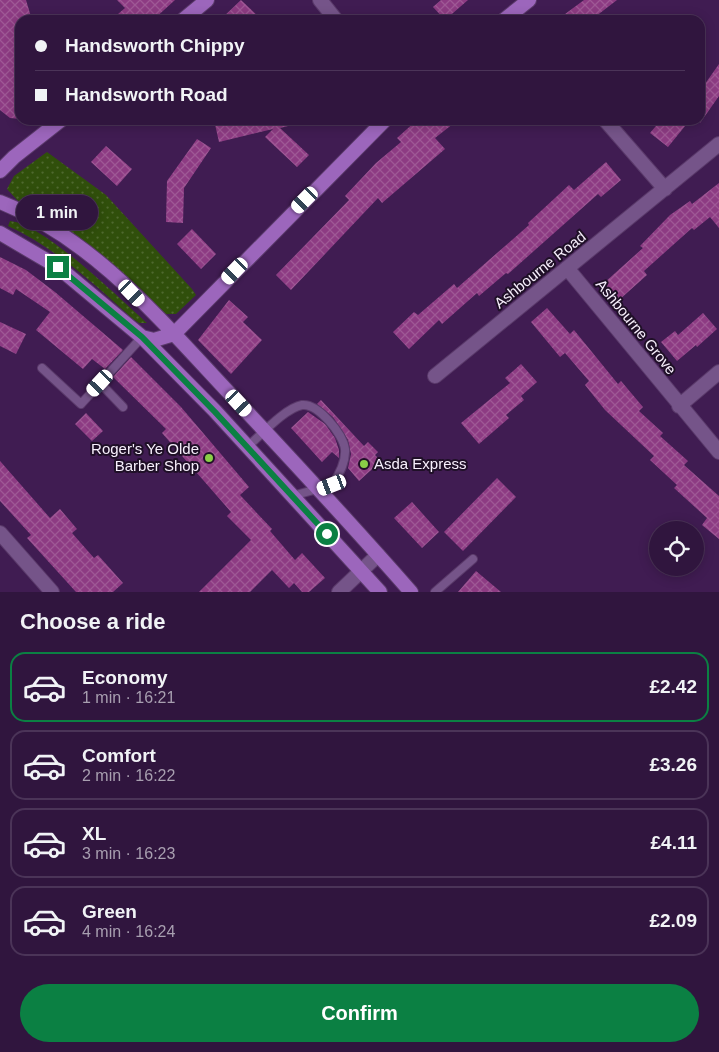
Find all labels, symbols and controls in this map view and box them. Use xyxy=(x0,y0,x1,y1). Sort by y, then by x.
text: Handsworth Chippy xyxy=(65,35,244,56)
text: Handsworth Road xyxy=(65,84,228,105)
car xyxy=(289,184,320,216)
callout: 1 min xyxy=(17,194,99,230)
text: 1 min xyxy=(36,204,78,221)
street label: Ashbourne Road xyxy=(491,228,589,312)
car xyxy=(219,255,250,287)
route end xyxy=(47,256,69,278)
street label: Ashbourne Grove xyxy=(593,276,680,378)
car xyxy=(116,277,147,309)
car xyxy=(84,367,115,399)
car xyxy=(223,387,254,419)
place label: Roger's Ye Olde Barber Shop xyxy=(91,440,199,474)
marker: Roger's Ye Olde Barber Shop xyxy=(203,452,215,464)
place label: Asda Express xyxy=(374,455,467,472)
marker: Asda Express xyxy=(358,458,370,470)
car xyxy=(315,473,348,497)
map controls xyxy=(649,521,704,576)
button: locate xyxy=(649,521,704,576)
route start xyxy=(316,523,338,545)
text: Choose a ride xyxy=(20,609,165,634)
icon: car xyxy=(22,665,67,710)
text: Economy xyxy=(82,667,168,688)
text: £2.42 xyxy=(649,676,697,697)
text: 1 min · 16:21 xyxy=(82,689,175,706)
icon: car xyxy=(22,743,67,788)
text: Comfort xyxy=(82,745,156,766)
text: £3.26 xyxy=(649,754,697,775)
text: 2 min · 16:22 xyxy=(82,767,175,784)
icon: car xyxy=(22,821,67,866)
text: XL xyxy=(82,823,106,844)
text: £4.11 xyxy=(651,832,697,853)
text: 3 min · 16:23 xyxy=(82,845,175,862)
icon: car xyxy=(22,899,67,944)
text: Green xyxy=(82,901,137,922)
text: £2.09 xyxy=(649,910,697,931)
text: 4 min · 16:24 xyxy=(82,923,175,940)
button: Confirm xyxy=(20,984,699,1042)

